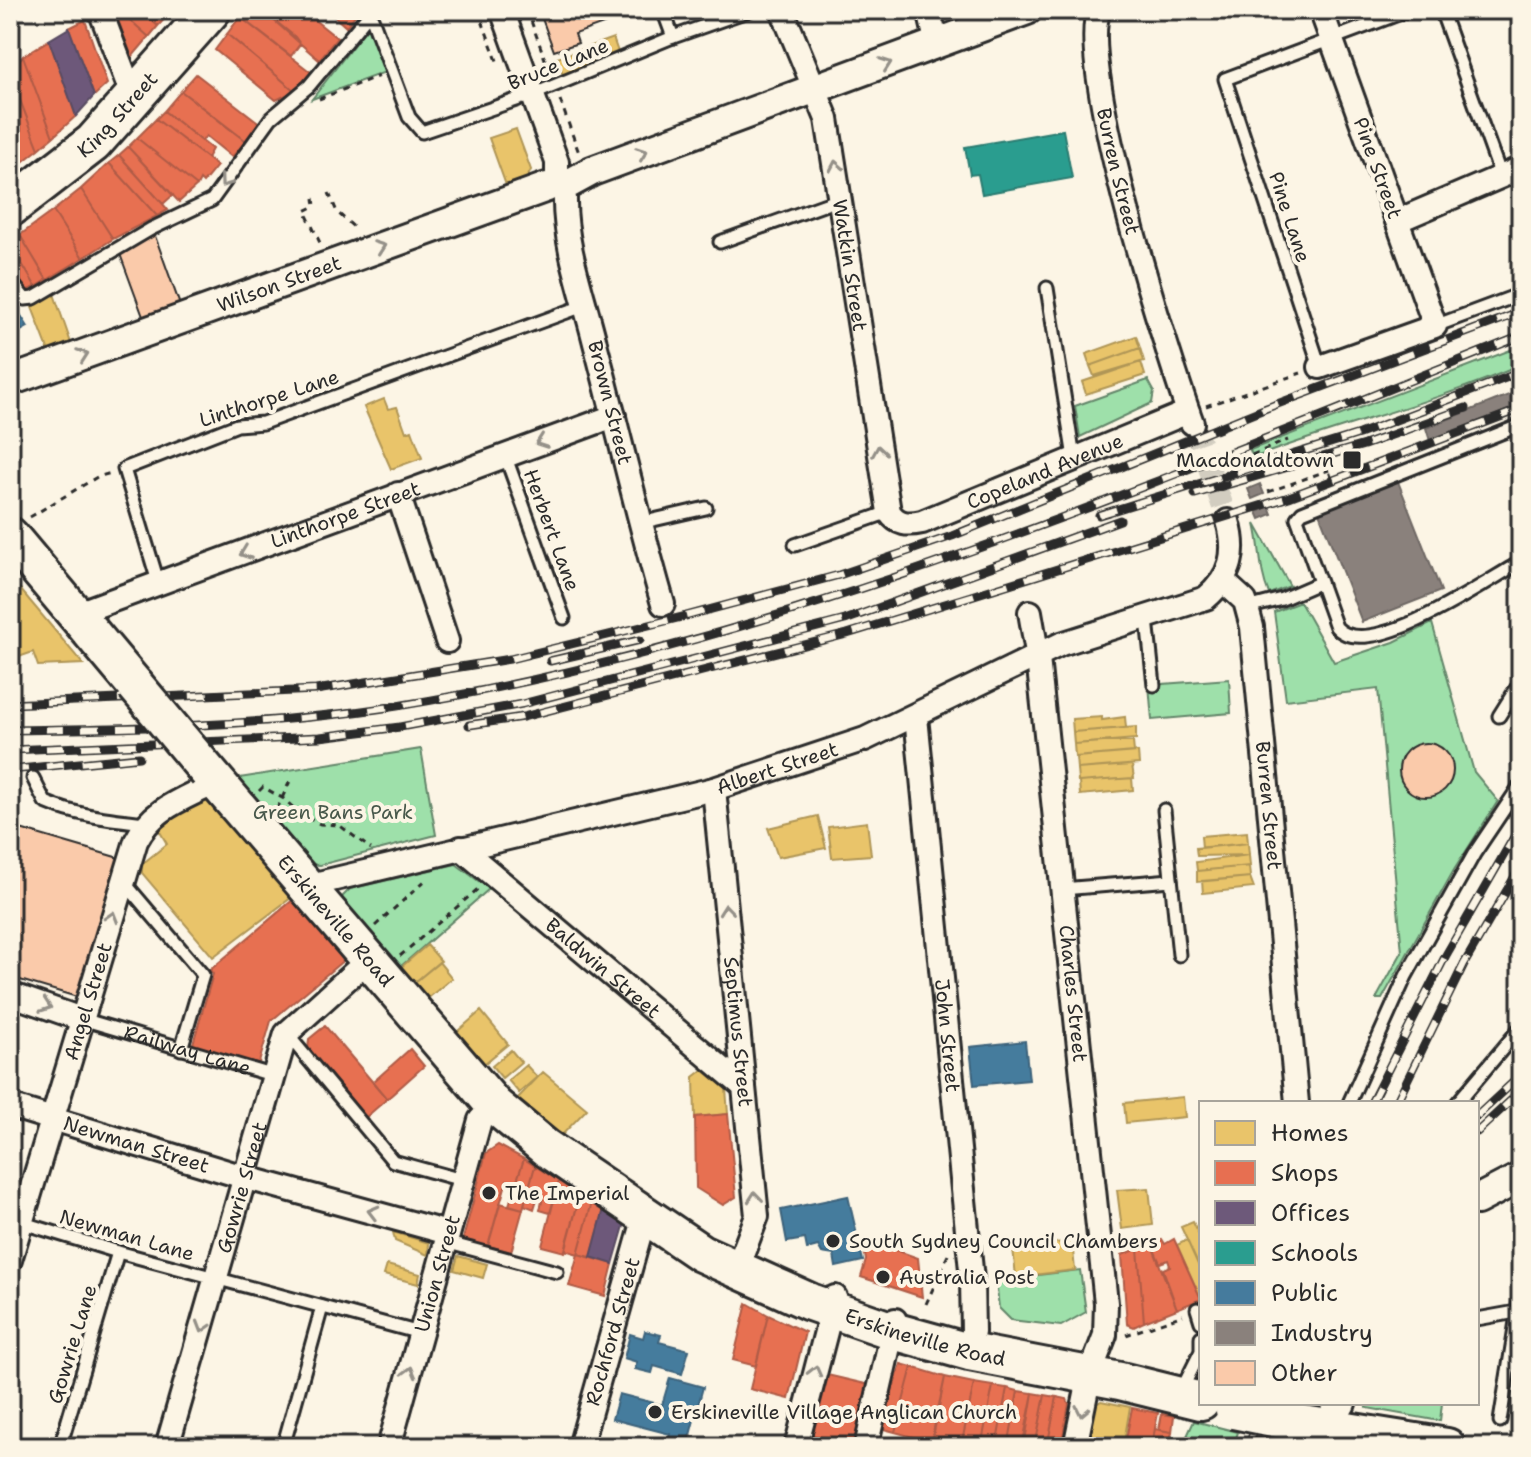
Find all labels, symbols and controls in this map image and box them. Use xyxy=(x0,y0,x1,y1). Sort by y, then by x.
street label: Bruce Lane xyxy=(504,32,612,96)
one-way arrow xyxy=(878,57,892,74)
street label: King Street xyxy=(72,66,163,164)
street label: Burren Street xyxy=(1091,106,1146,238)
street label: Pine Street xyxy=(1348,114,1408,222)
one-way arrow xyxy=(634,146,648,163)
one-way arrow xyxy=(829,159,846,173)
street label: Pine Lane xyxy=(1263,168,1317,266)
one-way arrow xyxy=(221,173,235,187)
street label: Watkin Street xyxy=(827,197,873,333)
one-way arrow xyxy=(372,240,386,257)
street label: Wilson Street xyxy=(213,249,345,318)
street label: Brown Street xyxy=(582,338,638,467)
one-way arrow xyxy=(76,348,90,365)
street label: Linthorpe Lane xyxy=(196,363,342,433)
street label: Copeland Avenue xyxy=(963,427,1127,515)
one-way arrow xyxy=(534,432,548,449)
one-way arrow xyxy=(871,444,888,458)
place label: Macdonaldtown xyxy=(1176,447,1334,473)
marker: Macdonaldtown xyxy=(1341,449,1363,471)
street label: Herbert Lane xyxy=(518,465,586,595)
street label: Linthorpe Street xyxy=(267,475,424,554)
one-way arrow xyxy=(239,543,253,560)
street label: Albert Street xyxy=(713,736,841,800)
street label: Burren Street xyxy=(1250,740,1288,871)
park label: Green Bans Park xyxy=(253,799,413,825)
street label: Erskineville Road xyxy=(272,849,400,992)
one-way arrow xyxy=(718,903,735,916)
one-way arrow xyxy=(103,911,119,925)
street label: Baldwin Street xyxy=(540,912,666,1024)
street label: Charles Street xyxy=(1053,924,1094,1063)
street label: Angel Street xyxy=(58,939,118,1063)
street label: Septimus Street xyxy=(718,955,759,1108)
street label: John Street xyxy=(929,977,966,1093)
one-way arrow xyxy=(38,996,52,1013)
street label: Railway Lane xyxy=(121,1019,254,1081)
legend xyxy=(1199,1101,1479,1405)
street label: Newman Street xyxy=(60,1110,212,1179)
text: Homes xyxy=(1271,1117,1349,1149)
street label: Gowrie Street xyxy=(211,1119,273,1256)
text: Shops xyxy=(1271,1157,1339,1189)
place label: The Imperial xyxy=(505,1180,629,1206)
marker: The Imperial xyxy=(480,1184,498,1202)
one-way arrow xyxy=(746,1190,763,1203)
text: Offices xyxy=(1271,1197,1350,1229)
street label: Newman Lane xyxy=(57,1203,197,1267)
one-way arrow xyxy=(366,1205,380,1222)
street label: Union Street xyxy=(409,1212,466,1335)
place label: South Sydney Council Chambers xyxy=(849,1228,1158,1254)
marker: South Sydney Council Chambers xyxy=(824,1232,842,1250)
text: Schools xyxy=(1271,1237,1358,1269)
street label: Rochford Street xyxy=(579,1254,646,1409)
place label: Australia Post xyxy=(899,1264,1035,1290)
marker: Australia Post xyxy=(874,1268,892,1286)
text: Public xyxy=(1271,1277,1338,1309)
street label: Gowrie Lane xyxy=(42,1281,102,1407)
street label: Erskineville Road xyxy=(841,1302,1008,1372)
text: Industry xyxy=(1271,1317,1373,1349)
one-way arrow xyxy=(196,1320,212,1334)
text: Other xyxy=(1271,1357,1338,1389)
one-way arrow xyxy=(400,1365,417,1379)
one-way arrow xyxy=(805,1365,822,1379)
place label: Erskineville Village Anglican Church xyxy=(671,1399,1017,1425)
marker: Erskineville Village Anglican Church xyxy=(646,1403,664,1421)
one-way arrow xyxy=(1074,1403,1091,1417)

